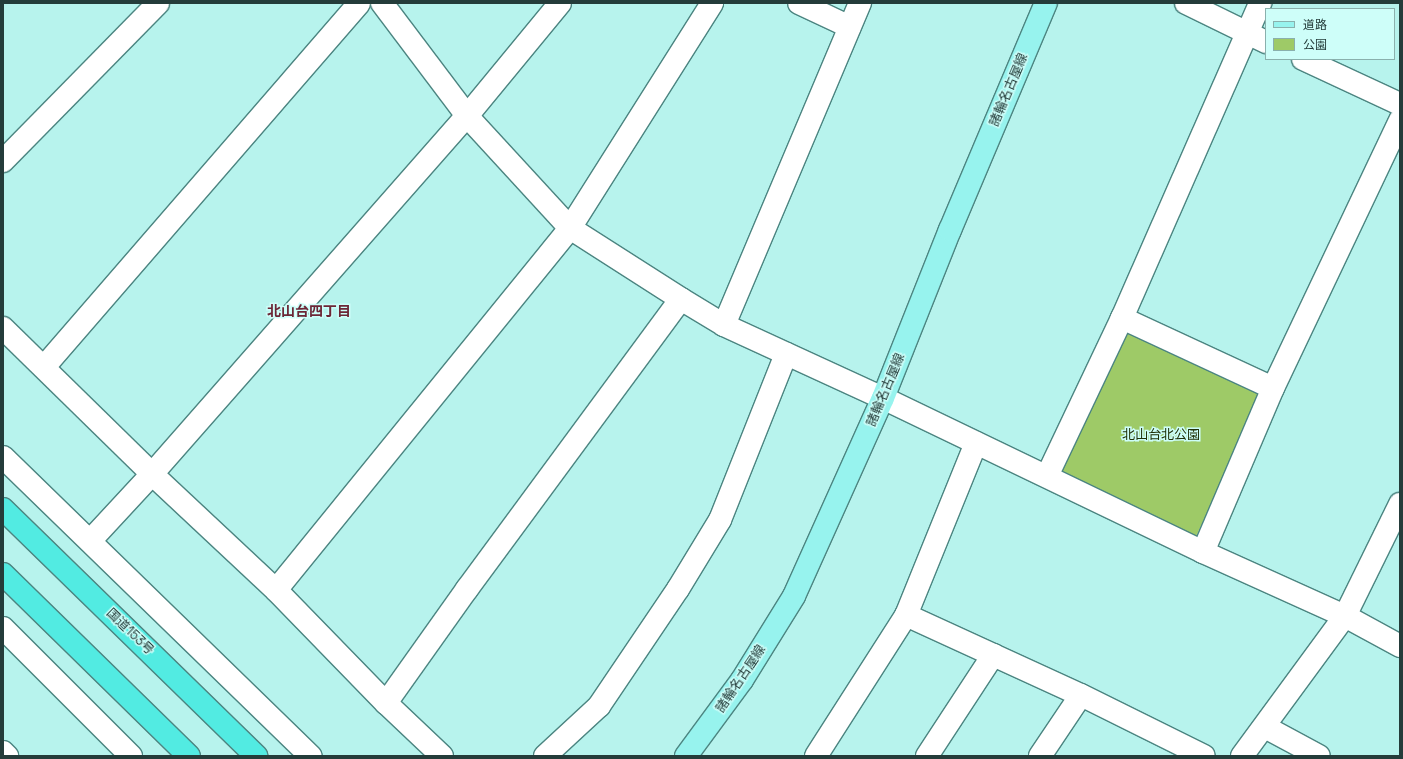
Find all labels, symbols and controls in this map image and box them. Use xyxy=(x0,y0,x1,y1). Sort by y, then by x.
legend xyxy=(1265,8,1395,60)
text: 道路 xyxy=(1303,17,1327,33)
text: 公園 xyxy=(1303,37,1327,53)
street label: 諸輪名古屋線 xyxy=(987,51,1031,129)
district label: 北山台四丁目 xyxy=(267,303,351,319)
street label: 諸輪名古屋線 xyxy=(864,351,908,429)
park label: 北山台北公園 xyxy=(1122,427,1200,443)
street label: 国道153号 xyxy=(103,606,157,658)
street label: 諸輪名古屋線 xyxy=(713,642,769,716)

